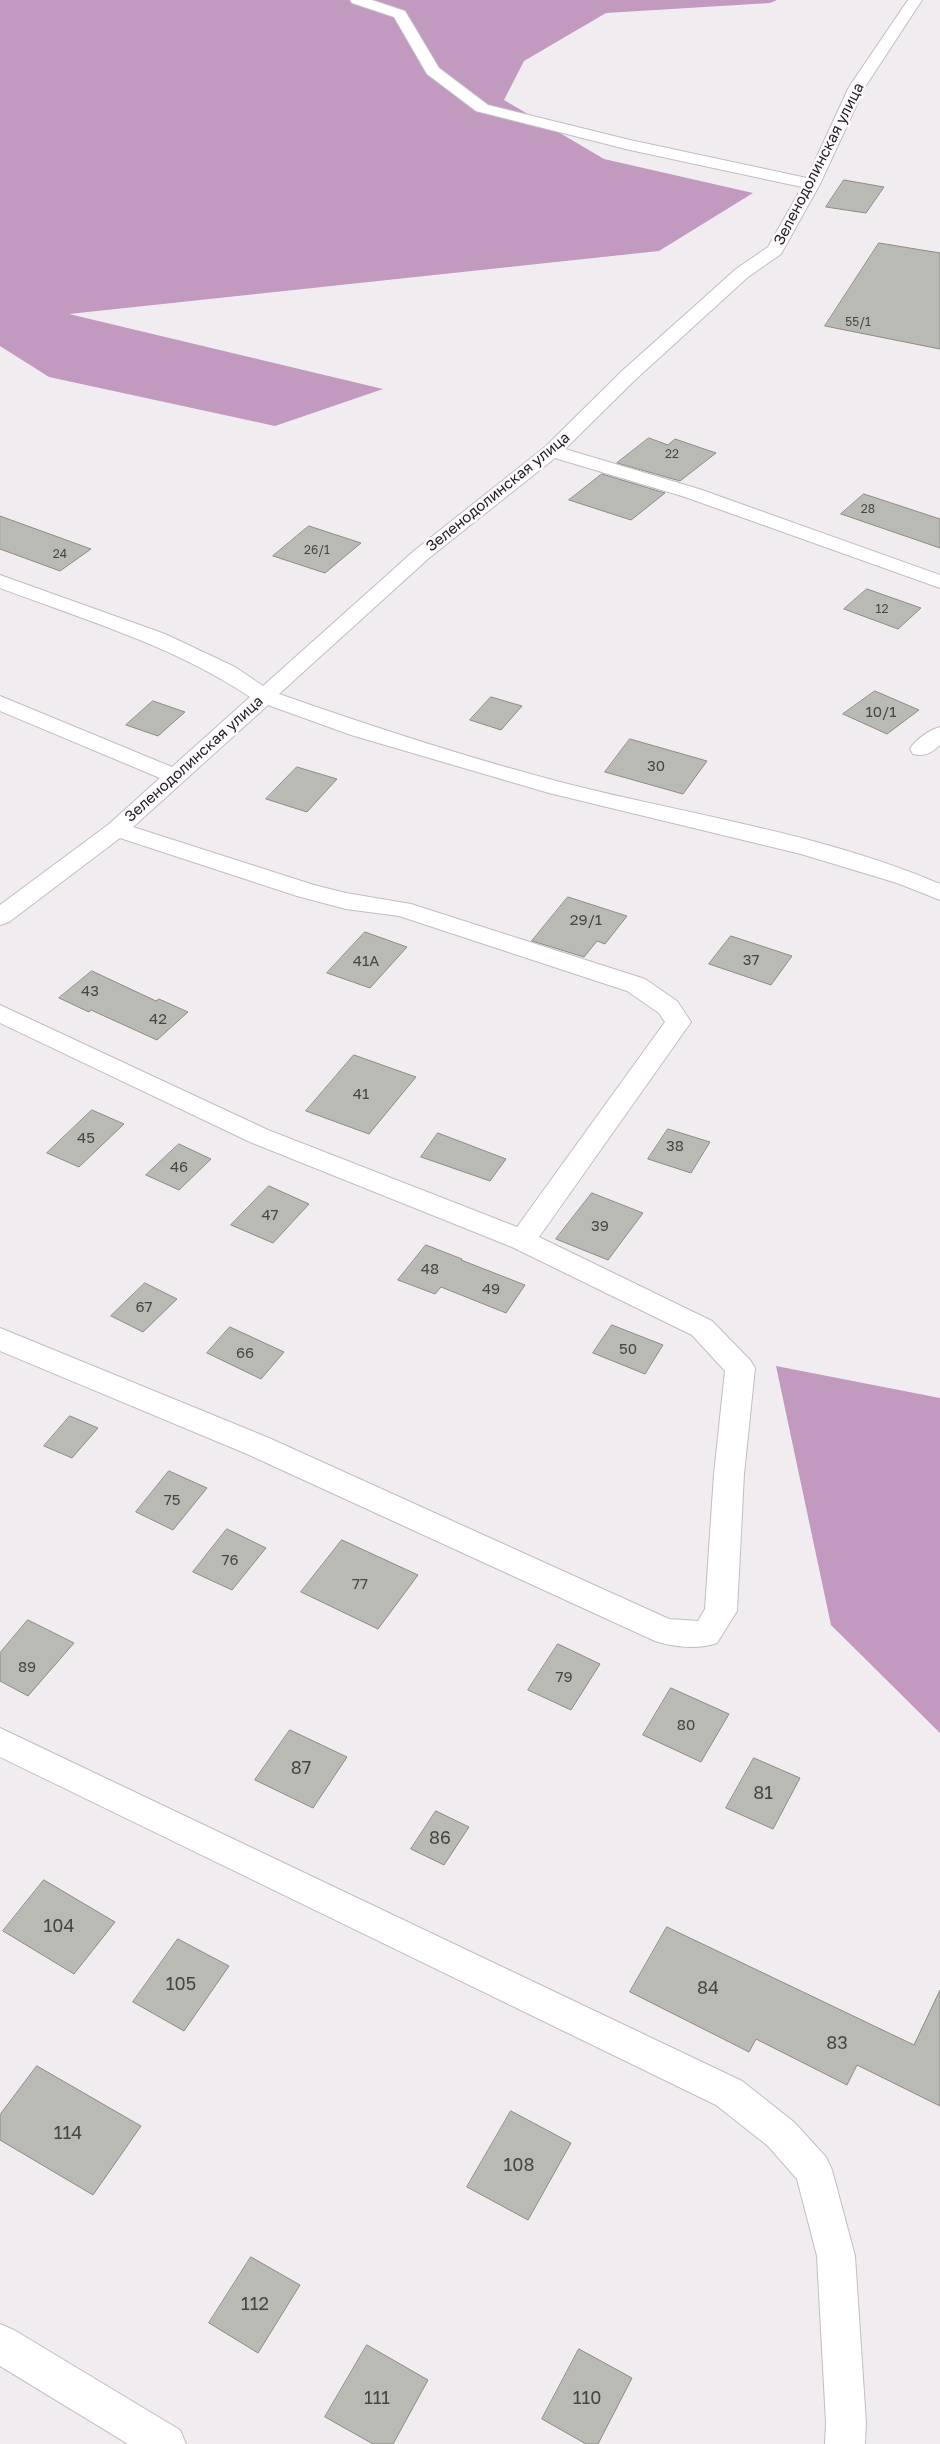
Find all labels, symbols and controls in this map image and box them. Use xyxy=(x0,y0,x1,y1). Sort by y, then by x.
street label: Зеленодолинская улица xyxy=(770,80,868,248)
house number: 55/1 xyxy=(845,315,871,329)
street label: Зеленодолинская улица xyxy=(422,428,574,556)
house number: 22 xyxy=(665,447,679,461)
house number: 28 xyxy=(861,502,875,516)
house number: 26/1 xyxy=(304,543,330,557)
house number: 24 xyxy=(53,547,67,561)
house number: 12 xyxy=(876,602,888,616)
street label: Зеленодолинская улица xyxy=(121,692,267,826)
house number: 10/1 xyxy=(865,703,897,721)
house number: 30 xyxy=(647,757,665,775)
house number: 29/1 xyxy=(570,911,602,929)
house number: 37 xyxy=(743,951,759,969)
house number: 41А xyxy=(353,952,379,970)
house number: 43 xyxy=(81,982,99,1000)
house number: 42 xyxy=(149,1010,167,1028)
house number: 41 xyxy=(353,1085,369,1103)
house number: 45 xyxy=(77,1129,95,1147)
house number: 38 xyxy=(666,1137,684,1155)
house number: 46 xyxy=(170,1158,188,1176)
house number: 47 xyxy=(261,1206,279,1224)
house number: 39 xyxy=(591,1217,609,1235)
house number: 48 xyxy=(421,1260,439,1278)
house number: 49 xyxy=(482,1280,500,1298)
house number: 67 xyxy=(135,1298,153,1316)
house number: 50 xyxy=(619,1340,637,1358)
house number: 66 xyxy=(236,1344,254,1362)
house number: 75 xyxy=(164,1491,180,1509)
house number: 76 xyxy=(221,1551,239,1569)
house number: 77 xyxy=(352,1575,368,1593)
house number: 89 xyxy=(18,1658,36,1676)
house number: 79 xyxy=(555,1668,573,1686)
house number: 80 xyxy=(677,1716,695,1734)
house number: 87 xyxy=(291,1757,311,1779)
house number: 81 xyxy=(753,1782,773,1804)
house number: 86 xyxy=(429,1827,451,1849)
house number: 104 xyxy=(44,1915,74,1937)
house number: 105 xyxy=(166,1973,196,1995)
house number: 84 xyxy=(697,1977,719,1999)
house number: 83 xyxy=(826,2032,848,2054)
house number: 114 xyxy=(54,2122,82,2144)
house number: 108 xyxy=(504,2154,534,2176)
house number: 112 xyxy=(241,2293,269,2315)
house number: 111 xyxy=(364,2387,390,2409)
house number: 110 xyxy=(573,2387,601,2409)

